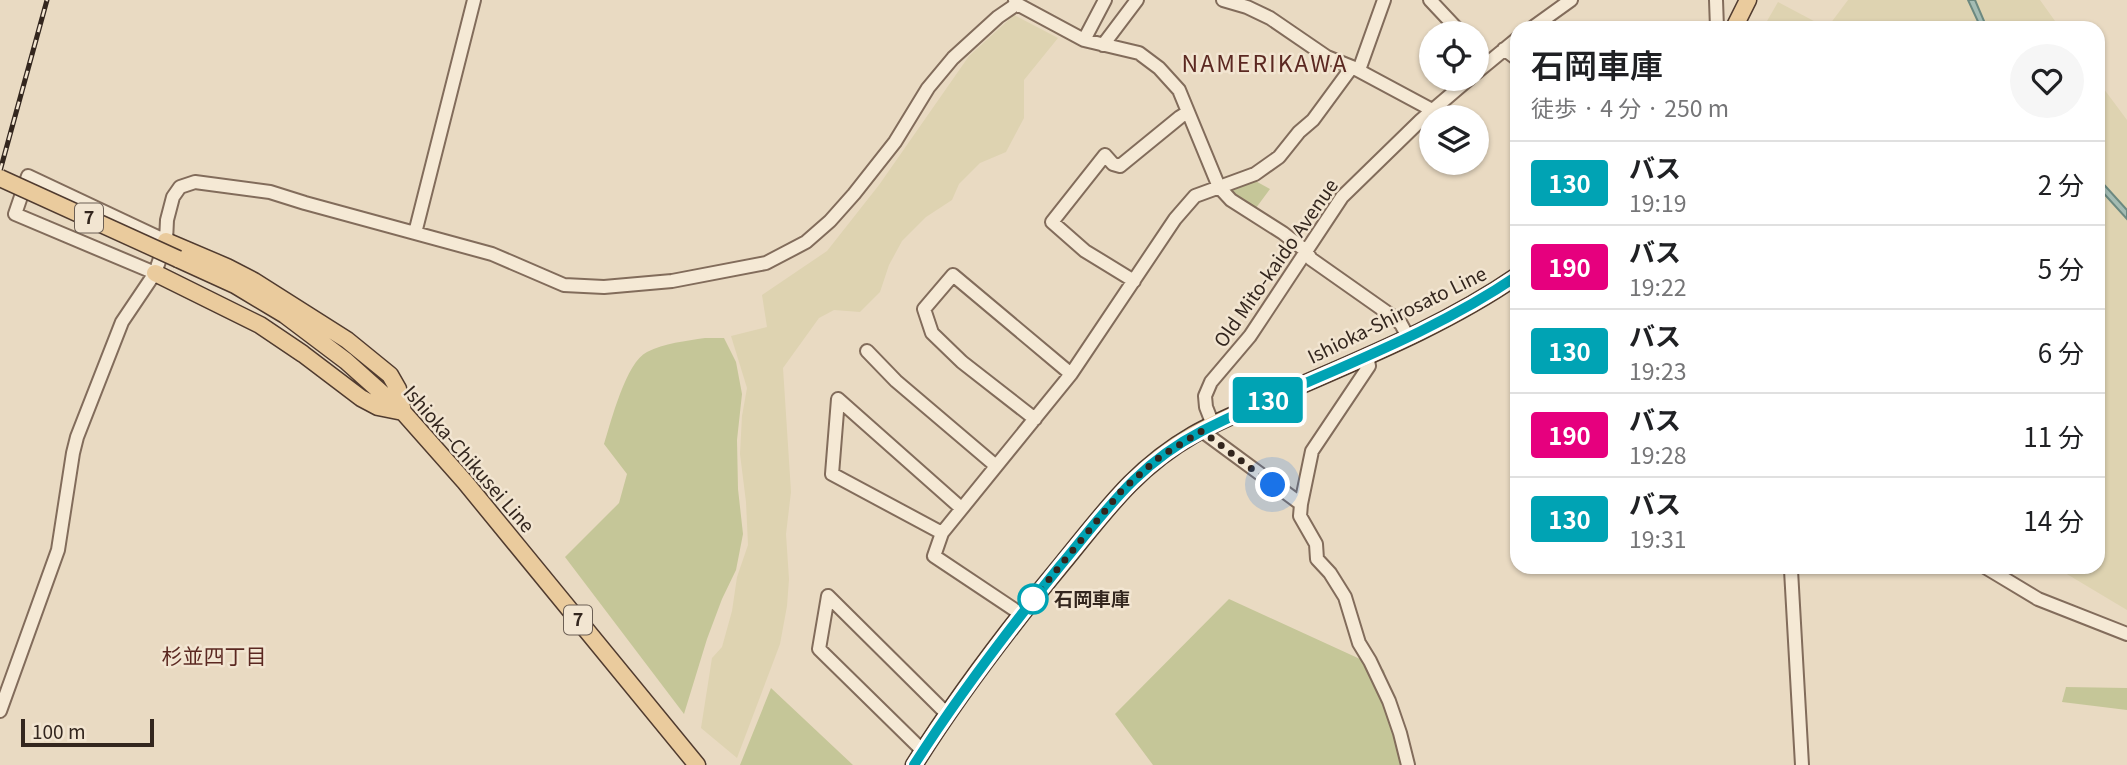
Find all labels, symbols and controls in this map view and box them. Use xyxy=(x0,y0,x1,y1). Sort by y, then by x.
map controls xyxy=(1419,21,1489,175)
button: locate xyxy=(1419,21,1489,91)
text: 石岡車庫 xyxy=(1531,40,1663,88)
button: heart xyxy=(2010,44,2084,118)
district label: NAMERIKAWA xyxy=(1182,45,1348,79)
text: 徒歩 · 4 分 · 250 m xyxy=(1531,90,1729,124)
button: layers xyxy=(1419,105,1489,175)
text: バス xyxy=(1629,148,1681,185)
text: 130 xyxy=(1548,165,1591,200)
text: 2 分 xyxy=(2038,165,2084,202)
street label: Old Mito-kaido Avenue xyxy=(1206,172,1343,352)
text: 19:19 xyxy=(1629,185,1686,219)
road number: 7 xyxy=(75,204,103,232)
text: バス xyxy=(1629,232,1681,269)
text: 190 xyxy=(1548,249,1591,284)
text: 5 分 xyxy=(2038,249,2084,286)
street label: Ishioka-Shirosato Line xyxy=(1302,259,1490,369)
text: 19:22 xyxy=(1629,269,1686,303)
text: バス xyxy=(1629,316,1681,353)
text: 130 xyxy=(1548,333,1591,368)
text: 6 分 xyxy=(2038,333,2084,370)
text: 19:23 xyxy=(1629,353,1686,387)
line badge: 130 xyxy=(1228,377,1308,423)
street label: Ishioka-Chikusei Line xyxy=(398,378,542,538)
text: 130 xyxy=(1247,382,1289,417)
text: バス xyxy=(1629,400,1681,437)
text: 190 xyxy=(1548,417,1591,452)
text: 11 分 xyxy=(2023,417,2084,454)
text: 19:28 xyxy=(1629,437,1686,471)
your location xyxy=(1255,467,1290,502)
text: バス xyxy=(1629,484,1681,521)
text: 130 xyxy=(1548,501,1591,536)
text: 14 分 xyxy=(2023,501,2084,538)
text: 19:31 xyxy=(1629,521,1686,555)
marker: 石岡車庫 xyxy=(1018,584,1048,614)
place label: 石岡車庫 xyxy=(1054,584,1130,611)
road number: 7 xyxy=(564,606,592,634)
district label: 杉並四丁目 xyxy=(162,640,267,670)
scale bar xyxy=(21,716,154,748)
text: 100 m xyxy=(32,717,86,744)

